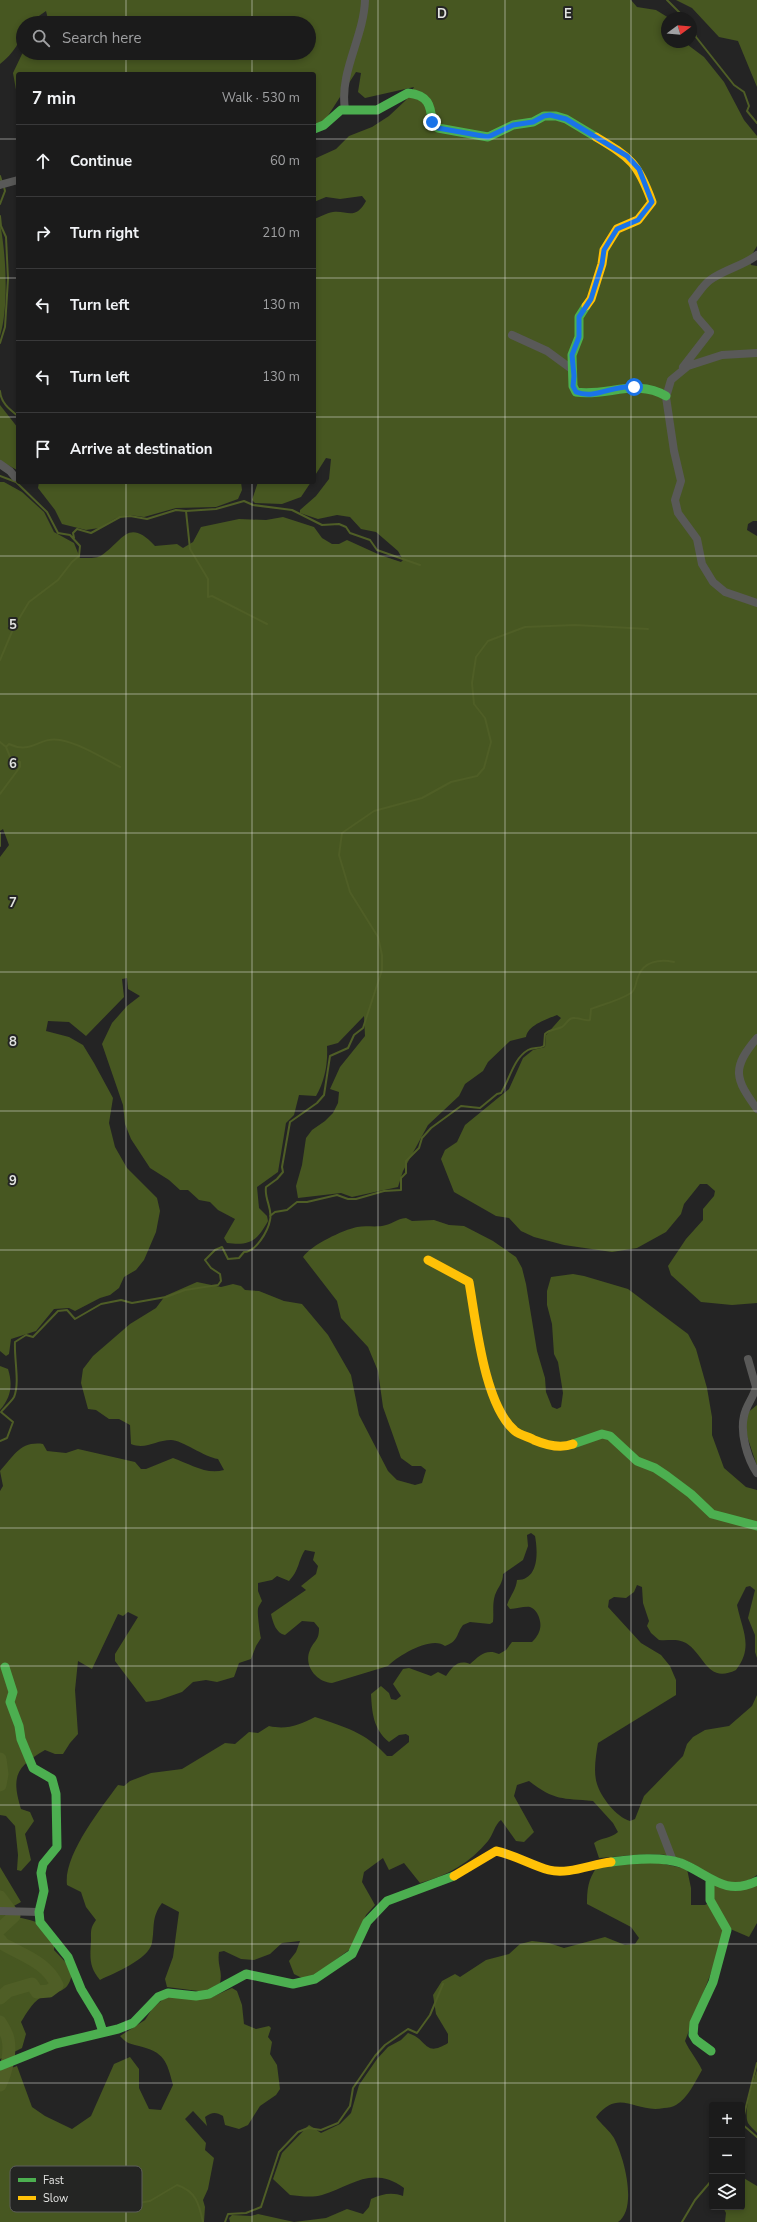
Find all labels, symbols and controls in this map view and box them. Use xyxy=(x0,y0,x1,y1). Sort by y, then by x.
text: D xyxy=(437,5,447,23)
text: E xyxy=(564,5,572,23)
north arrow xyxy=(661,12,697,48)
search box xyxy=(16,16,316,60)
icon: search xyxy=(30,27,52,49)
text: Search here xyxy=(62,28,142,48)
text: 7 min xyxy=(32,87,76,110)
text: Walk · 530 m xyxy=(222,89,300,107)
route end xyxy=(423,113,441,131)
icon: ahead xyxy=(32,150,54,172)
text: Continue xyxy=(70,151,132,171)
text: 60 m xyxy=(270,152,300,170)
icon: right xyxy=(32,222,54,244)
text: Turn right xyxy=(70,223,139,243)
text: 210 m xyxy=(262,224,300,242)
icon: left xyxy=(32,294,54,316)
text: Turn left xyxy=(70,295,129,315)
text: 130 m xyxy=(262,296,300,314)
icon: left xyxy=(32,366,54,388)
text: Turn left xyxy=(70,367,129,387)
text: 130 m xyxy=(262,368,300,386)
route start xyxy=(625,378,643,396)
icon: arrive xyxy=(32,438,54,460)
text: Arrive at destination xyxy=(70,439,213,459)
text: 5 xyxy=(9,616,17,634)
text: 6 xyxy=(9,755,17,773)
text: 7 xyxy=(9,894,17,912)
text: 8 xyxy=(9,1033,17,1051)
text: 9 xyxy=(9,1172,17,1190)
map controls xyxy=(709,2102,745,2210)
button: + xyxy=(709,2102,745,2138)
button: − xyxy=(709,2138,745,2174)
legend xyxy=(10,2166,142,2212)
text: Fast xyxy=(43,2173,64,2188)
button: layers xyxy=(709,2174,745,2210)
text: Slow xyxy=(43,2191,68,2206)

